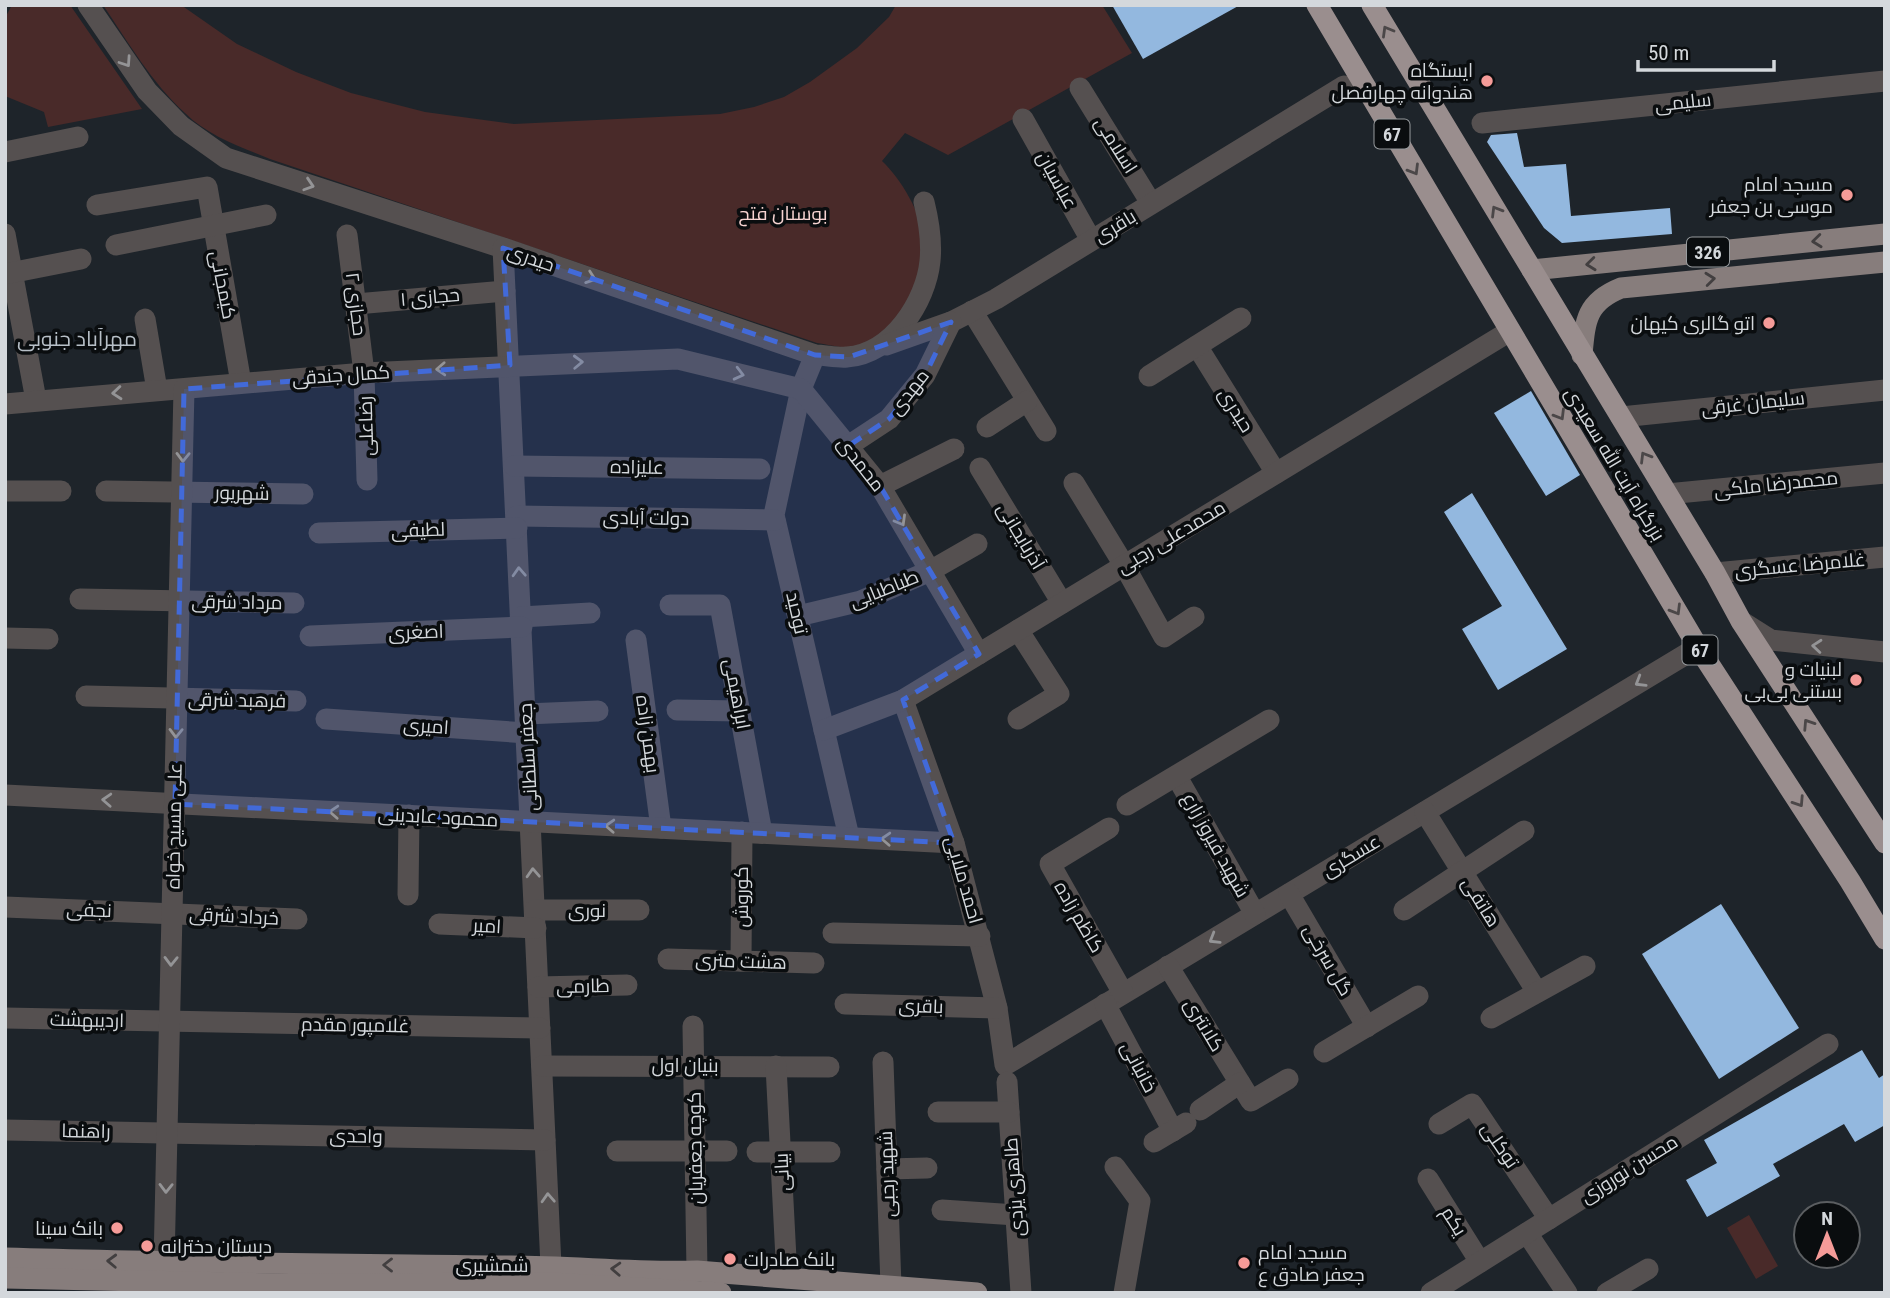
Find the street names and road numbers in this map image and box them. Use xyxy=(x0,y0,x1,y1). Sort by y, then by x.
street label: سلیمی xyxy=(1654,88,1712,116)
street label: اسلامی xyxy=(1090,112,1142,178)
road number: 67 xyxy=(1374,119,1410,148)
street label: عباسیان xyxy=(1032,147,1082,213)
street label: باقری xyxy=(1090,205,1140,247)
road number: 326 xyxy=(1687,238,1729,266)
street label: حیدری xyxy=(504,239,558,277)
street label: کیمجانی xyxy=(205,249,241,321)
street label: حجازی ۲ xyxy=(341,271,371,337)
street label: حجازی ۱ xyxy=(399,283,461,311)
street label: کمال جندقی xyxy=(291,360,391,390)
street label: مهدی xyxy=(884,364,934,420)
street label: حیدری xyxy=(1213,383,1259,437)
street label: بزرگراه آیت الله سعیدی xyxy=(1560,383,1671,545)
street label: سلیمان غرقی xyxy=(1700,386,1806,420)
street label: رضاعلی xyxy=(353,396,379,456)
street label: محمدی xyxy=(832,432,890,496)
street label: علیزاده xyxy=(610,455,664,479)
street label: محمدرضا ملکی xyxy=(1713,466,1839,502)
street label: شهریور xyxy=(213,481,270,505)
street label: محمدعلی رجبی xyxy=(1112,496,1230,578)
street label: آذربایجانی xyxy=(992,498,1050,574)
street label: دولت آبادی xyxy=(602,506,690,530)
street label: لطیفی xyxy=(391,518,445,542)
street label: غلامرضا عسگری xyxy=(1734,548,1866,582)
street label: طباطبایی xyxy=(846,565,922,613)
street label: مرداد شرقی xyxy=(191,590,283,614)
street label: توحید xyxy=(781,590,813,636)
street label: اصغری xyxy=(388,620,444,644)
road number: 67 xyxy=(1682,636,1718,664)
street label: ابراهیمی xyxy=(719,657,755,731)
street label: فرهبد شرقی xyxy=(188,688,286,712)
street label: بهمن زاده xyxy=(631,694,665,774)
street label: جعفر سلطانی xyxy=(514,702,542,812)
street label: امیری xyxy=(402,713,450,739)
street label: علی مسیح خواه xyxy=(161,763,189,889)
street label: شهید فیروز زارع xyxy=(1176,788,1254,902)
street label: محمود عابدینی xyxy=(377,802,499,832)
street label: عسگری xyxy=(1318,830,1384,882)
street label: احمد ملایی xyxy=(941,834,987,926)
street label: کوروش xyxy=(730,866,753,928)
street label: هاتفی xyxy=(1457,873,1505,931)
street label: کاظم زاده xyxy=(1048,877,1109,958)
street label: نجفی xyxy=(66,898,112,922)
street label: نوری xyxy=(568,899,606,922)
street label: خرداد شرقی xyxy=(189,902,279,930)
street label: امیر xyxy=(471,914,502,938)
street label: گل سرخی xyxy=(1298,920,1358,1000)
street label: هشت متری xyxy=(695,948,787,974)
street label: طارمی xyxy=(556,974,610,998)
street label: باقری xyxy=(898,994,944,1018)
street label: کلانتری xyxy=(1179,994,1229,1056)
street label: اردیبهشت xyxy=(50,1008,124,1032)
street label: غلامپور مقدم xyxy=(301,1013,409,1039)
street label: خانبانی xyxy=(1116,1038,1162,1096)
street label: بنیان اول xyxy=(652,1054,719,1077)
street label: کوچه جعفریان xyxy=(683,1092,708,1204)
street label: توکلی xyxy=(1476,1118,1524,1172)
street label: راهنما xyxy=(61,1119,111,1143)
street label: واحدی xyxy=(329,1124,383,1148)
street label: شهید رجبی xyxy=(874,1130,900,1218)
street label: محسن نوروزی xyxy=(1576,1130,1682,1208)
street label: طاهری یزدی xyxy=(999,1137,1029,1237)
street label: بیانی xyxy=(770,1152,794,1192)
street label: یکم xyxy=(1435,1202,1472,1241)
street label: شمشیری xyxy=(455,1254,529,1277)

